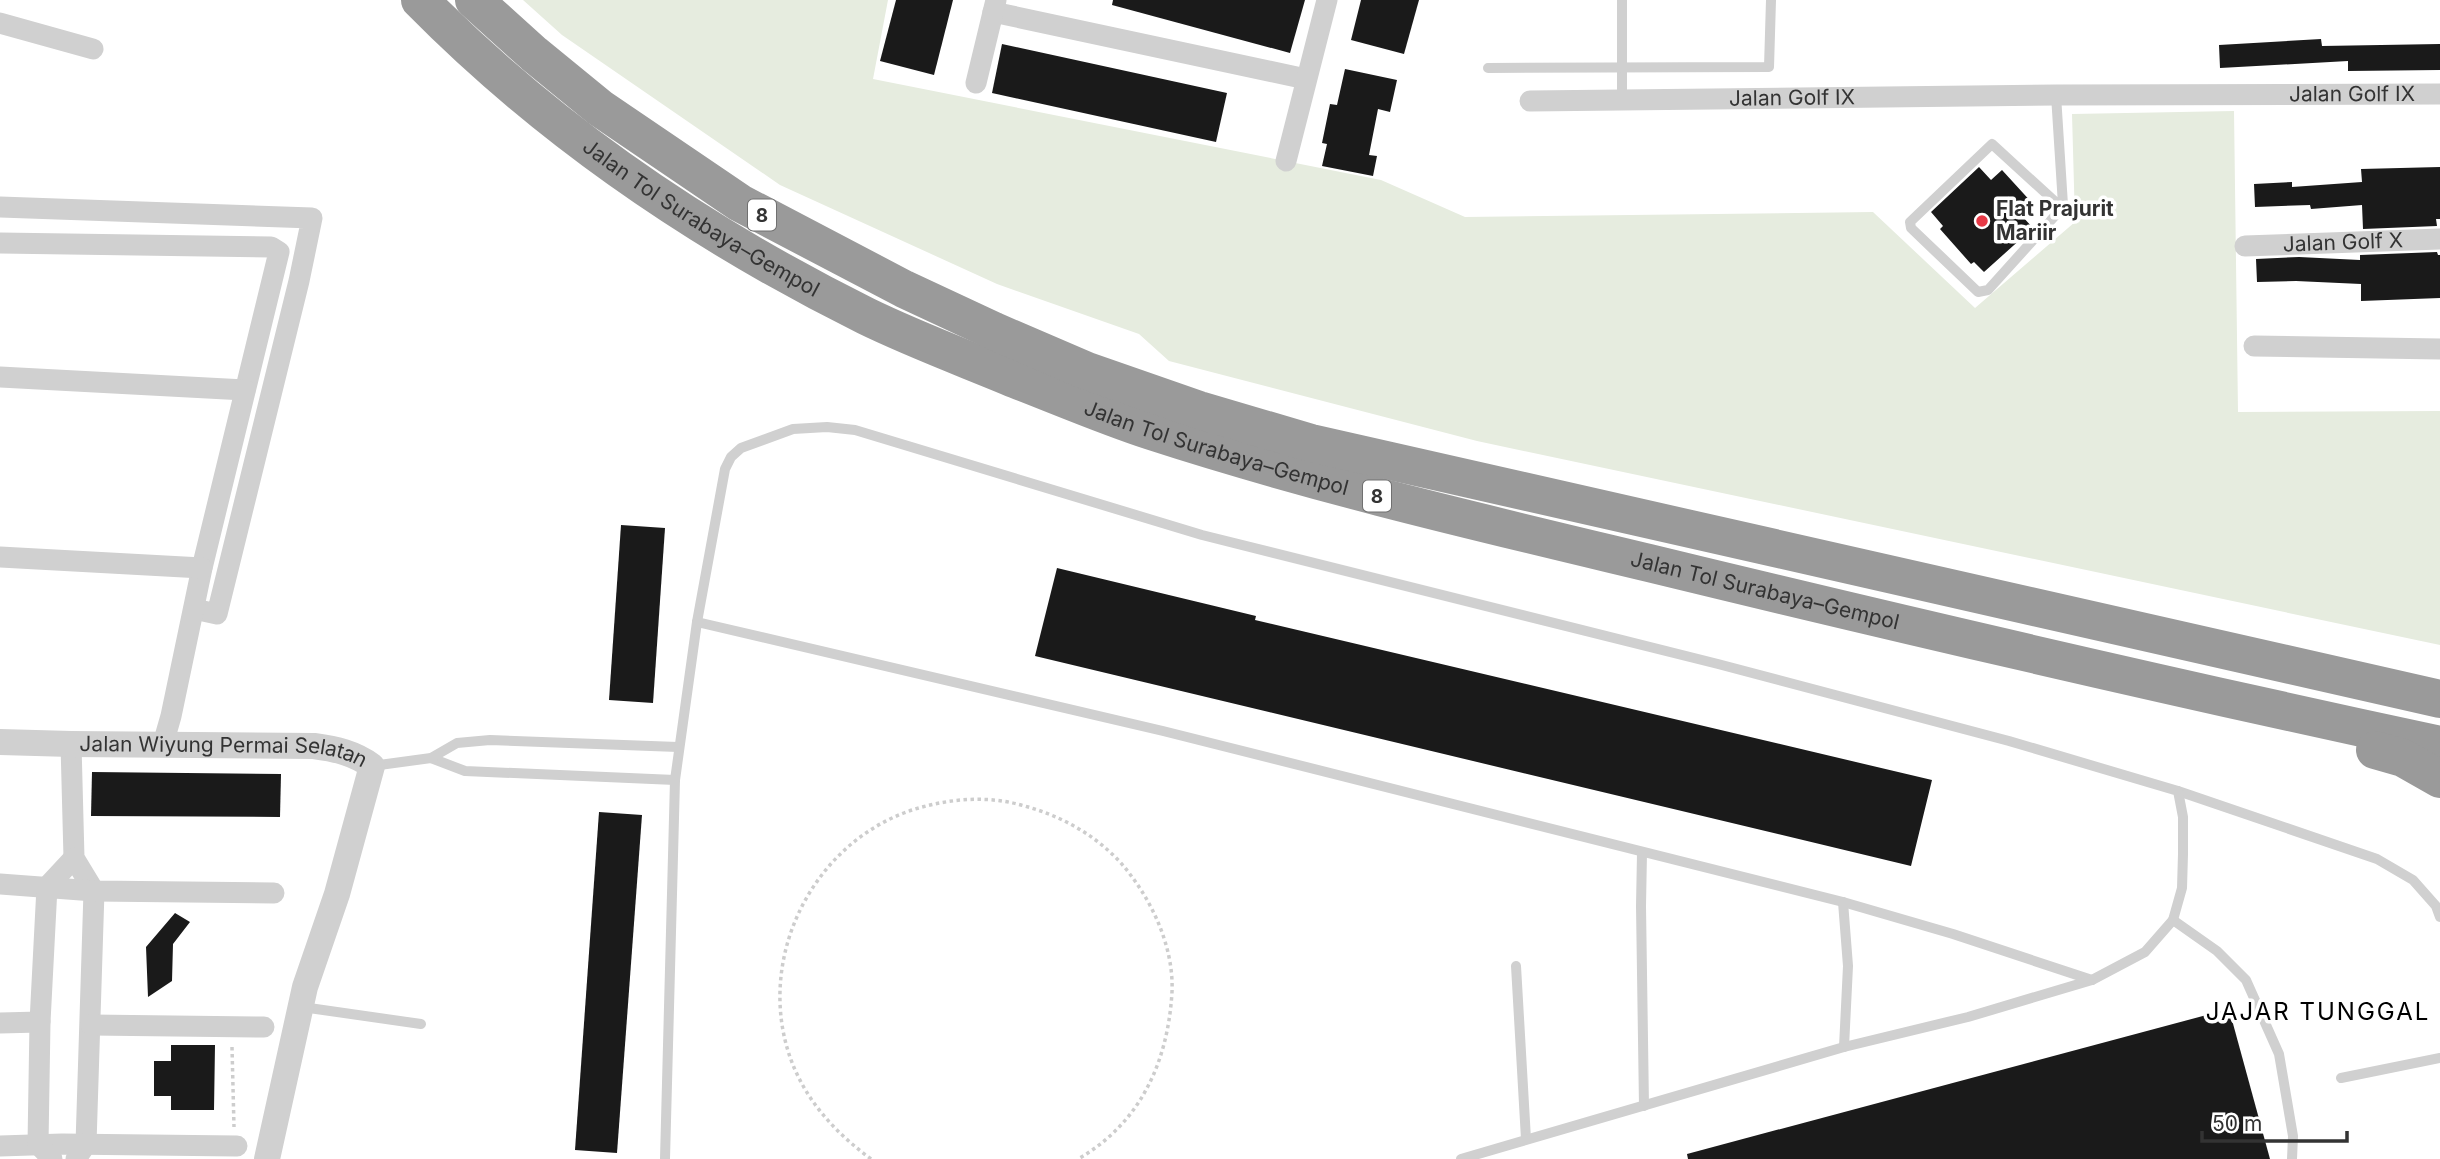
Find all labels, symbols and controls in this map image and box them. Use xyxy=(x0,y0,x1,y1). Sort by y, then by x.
street label: Jalan Golf IX xyxy=(2289,81,2415,106)
street label: Jalan Golf IX xyxy=(1729,84,1855,111)
street label: Jalan Tol Surabaya–Gempol xyxy=(578,133,824,302)
place label: Flat Prajurit Mariir xyxy=(1996,196,2114,245)
road number: 8 xyxy=(748,200,776,230)
marker: Flat Prajurit Mariir xyxy=(1974,213,1990,229)
street label: Jalan Golf X xyxy=(2282,227,2404,257)
street label: Jalan Tol Surabaya–Gempol xyxy=(1081,395,1351,500)
road number: 8 xyxy=(1363,481,1391,512)
street label: Jalan Tol Surabaya–Gempol xyxy=(1628,546,1902,635)
street label: Jalan Wiyung Permai Selatan xyxy=(79,731,372,772)
district label: JAJAR TUNGGAL xyxy=(2206,997,2430,1026)
scale bar xyxy=(2202,1100,2347,1144)
text: 50 m xyxy=(2212,1111,2262,1136)

